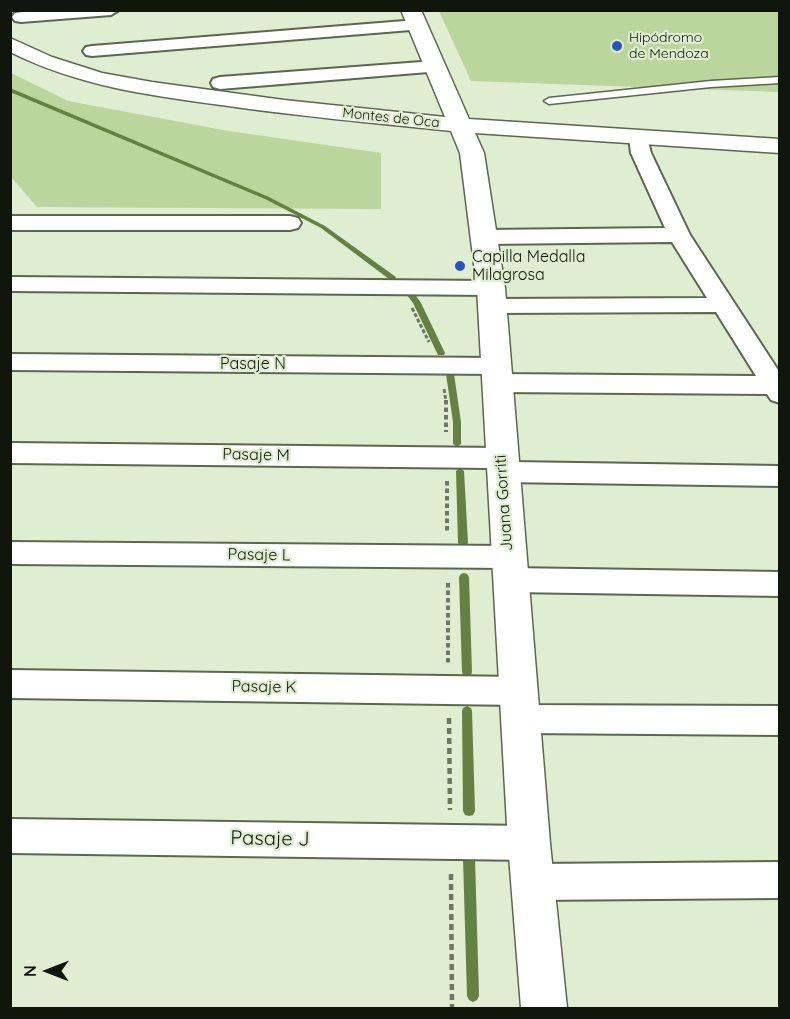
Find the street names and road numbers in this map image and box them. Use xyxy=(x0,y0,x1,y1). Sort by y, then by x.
street label: Montes de Oca xyxy=(341,105,441,131)
street label: Pasaje N xyxy=(220,354,286,374)
street label: Pasaje M xyxy=(222,445,290,465)
street label: Juana Gorriti xyxy=(491,454,517,552)
street label: Pasaje L xyxy=(227,545,291,565)
street label: Pasaje K xyxy=(231,677,297,697)
street label: Pasaje J xyxy=(230,826,310,852)

